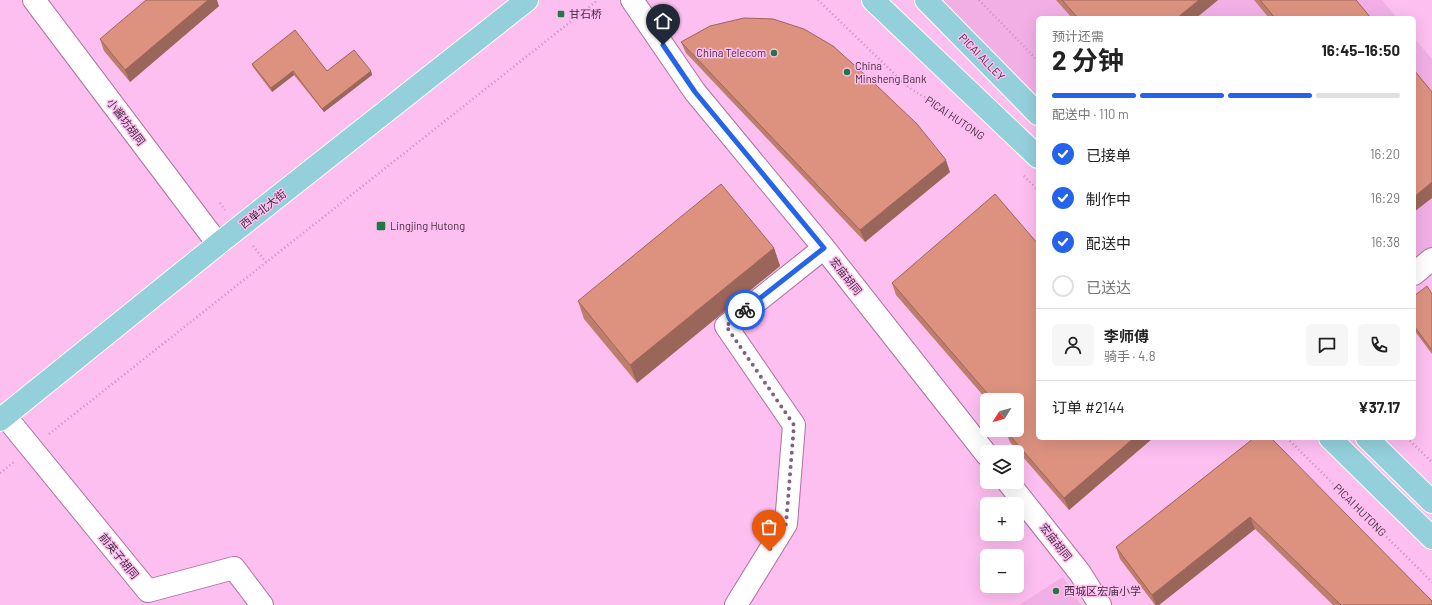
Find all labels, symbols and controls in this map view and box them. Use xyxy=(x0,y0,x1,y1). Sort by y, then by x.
pin xyxy=(646,4,680,45)
place label: 甘石桥 xyxy=(569,7,602,20)
marker: 甘石桥 xyxy=(556,9,566,19)
icon: home xyxy=(652,10,674,32)
text: 预计还需 xyxy=(1052,28,1104,44)
street label: PICAI ALLEY xyxy=(957,31,1008,83)
text: 16:45–16:50 xyxy=(1321,41,1400,59)
text: 2 分钟 xyxy=(1052,44,1124,75)
place label: China Telecom xyxy=(696,46,766,59)
marker: China Telecom xyxy=(769,48,779,58)
place label: China Minsheng Bank xyxy=(855,59,927,85)
marker: China Minsheng Bank xyxy=(842,67,852,77)
street label: PICAI HUTONG xyxy=(923,93,987,142)
street label: 小酱坊胡同 xyxy=(105,96,148,148)
text: 配送中 · 110 m xyxy=(1052,106,1129,122)
icon: check xyxy=(1052,143,1074,165)
text: 已接单 xyxy=(1086,146,1131,164)
text: 16:20 xyxy=(1370,146,1400,162)
street label: 西单北大街 xyxy=(237,187,288,231)
icon: check xyxy=(1052,187,1074,209)
text: 制作中 xyxy=(1086,190,1131,208)
text: 16:29 xyxy=(1371,190,1400,206)
place label: Lingjing Hutong xyxy=(390,219,465,232)
marker: Lingjing Hutong xyxy=(375,220,387,232)
icon: check xyxy=(1052,231,1074,253)
text: 配送中 xyxy=(1086,234,1131,252)
text: 16:38 xyxy=(1371,234,1400,250)
street label: 宏庙胡同 xyxy=(828,254,865,297)
text: 已送达 xyxy=(1086,278,1131,296)
courier xyxy=(725,290,765,330)
icon: bike xyxy=(734,299,756,321)
button: person xyxy=(1052,324,1094,366)
button: chat xyxy=(1306,324,1348,366)
button: phone xyxy=(1358,324,1400,366)
text: 李师傅 xyxy=(1104,327,1149,345)
text: 骑手 · 4.8 xyxy=(1104,348,1155,364)
north arrow xyxy=(980,393,1024,437)
map controls xyxy=(980,393,1024,593)
text: 订单 #2144 xyxy=(1052,398,1125,416)
text: ¥37.17 xyxy=(1358,398,1400,416)
button: layers xyxy=(980,445,1024,489)
street label: PICAI HUTONG xyxy=(1331,481,1389,539)
button: + xyxy=(980,497,1024,541)
pin xyxy=(752,510,786,551)
icon: bag xyxy=(758,516,780,538)
street label: 宏庙胡同 xyxy=(1038,520,1075,563)
street label: 前英子胡同 xyxy=(97,530,142,581)
button: − xyxy=(980,549,1024,593)
place label: 西城区宏庙小学 xyxy=(1064,584,1141,597)
marker: 西城区宏庙小学 xyxy=(1051,586,1061,596)

